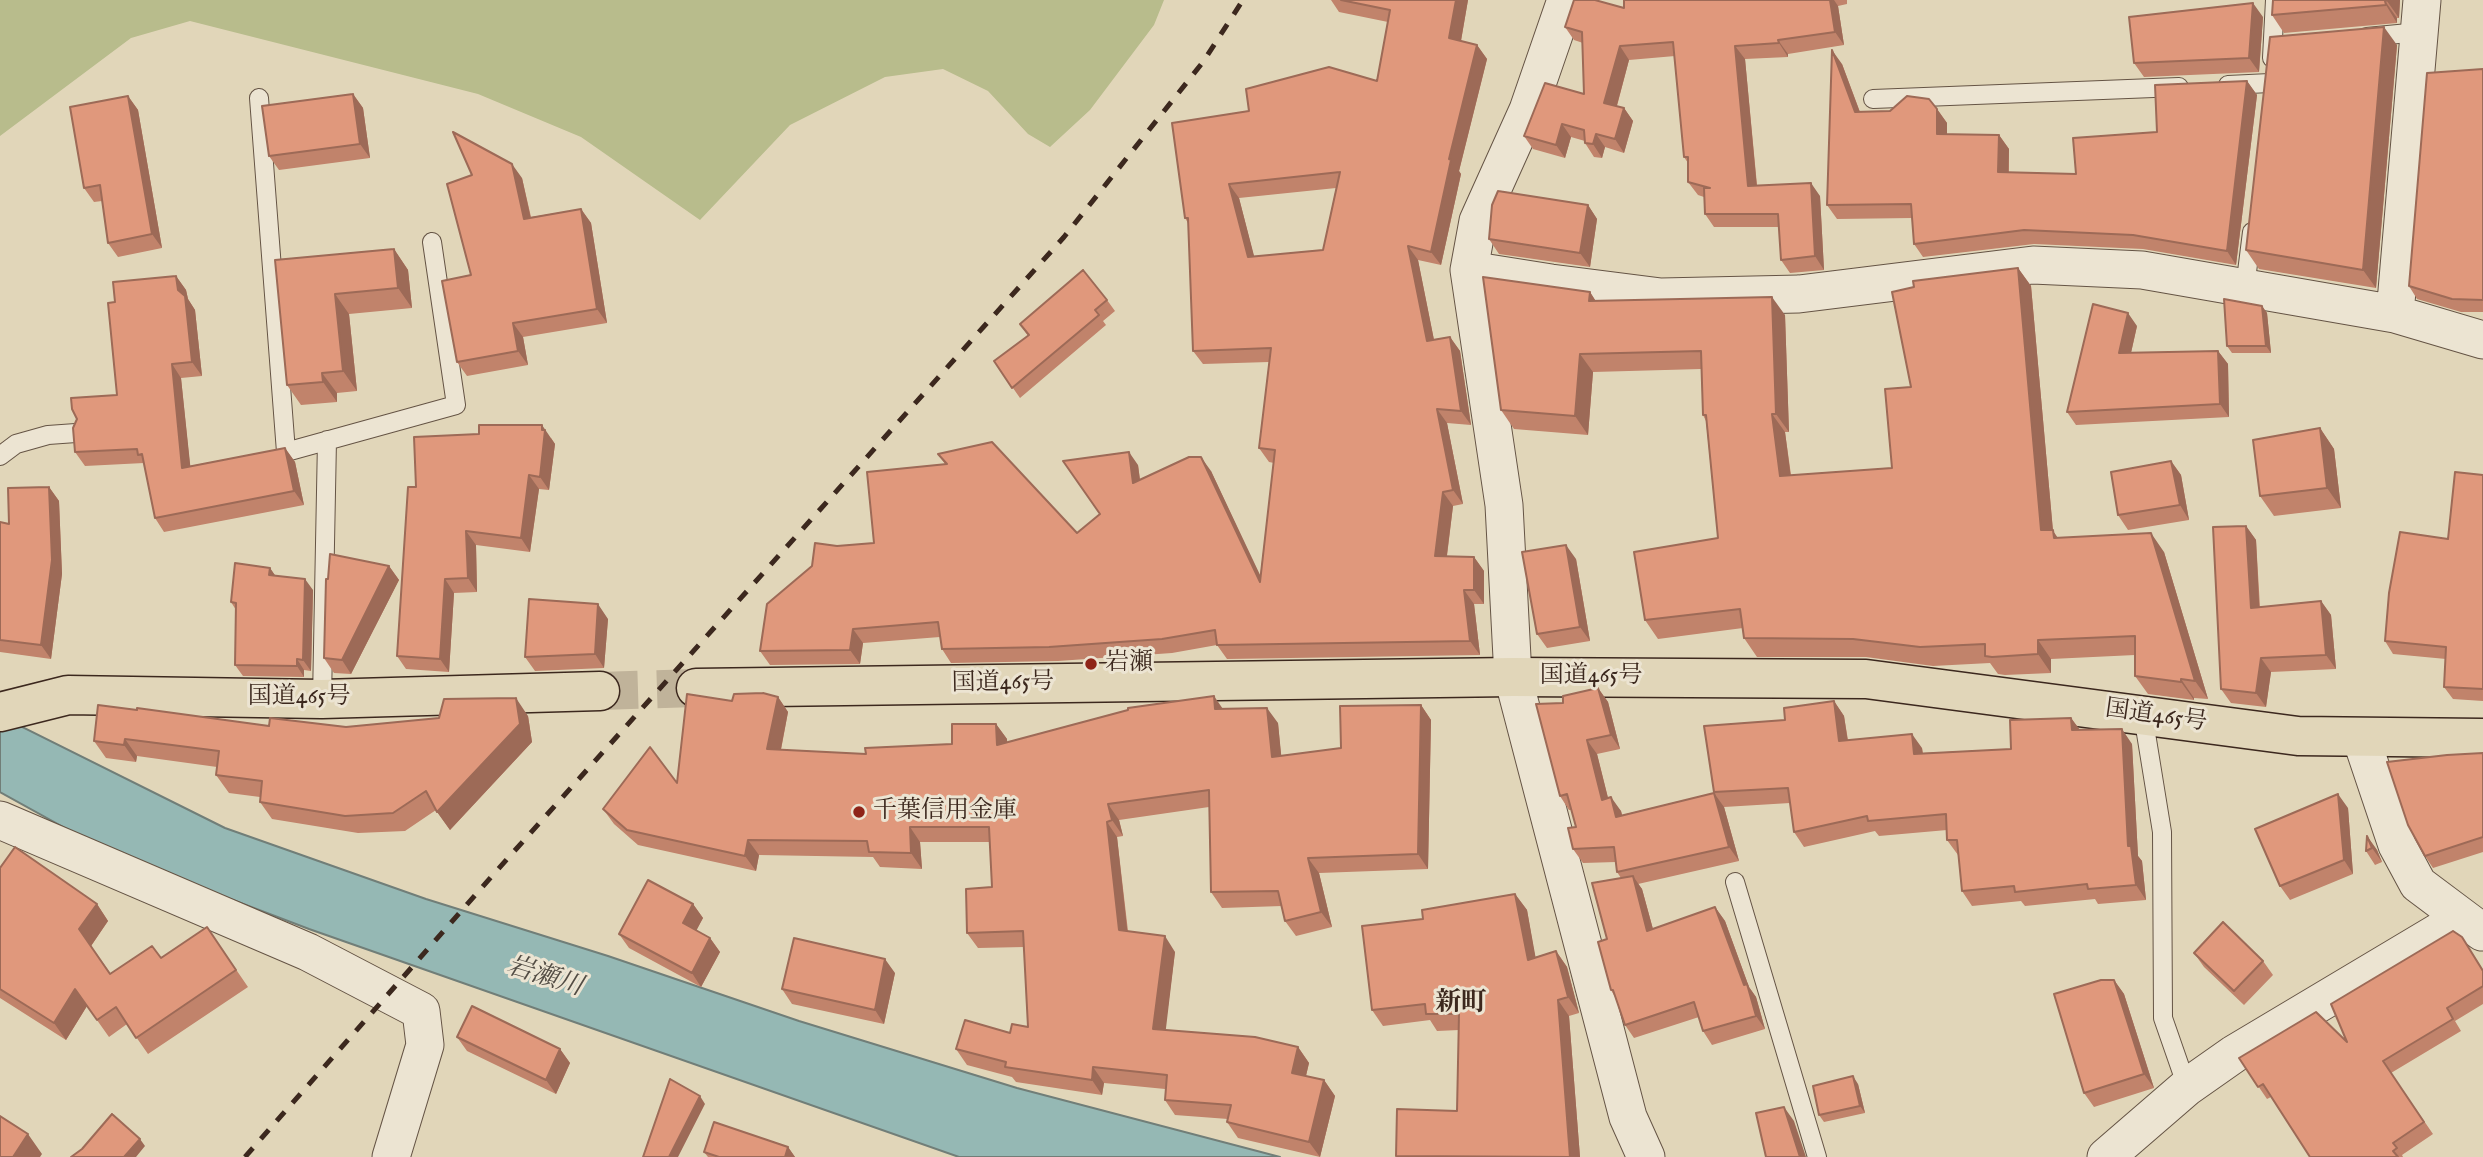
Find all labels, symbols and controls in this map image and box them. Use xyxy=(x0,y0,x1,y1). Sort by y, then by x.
place label: 岩瀬 xyxy=(1105,650,1153,678)
marker: 岩瀬 xyxy=(1083,656,1099,672)
street label: 国道465号 xyxy=(1540,663,1642,691)
street label: 国道465号 xyxy=(951,669,1055,699)
street label: 国道465号 xyxy=(248,684,350,712)
street label: 国道465号 xyxy=(2103,696,2209,738)
place label: 千葉信用金庫 xyxy=(873,798,1017,826)
marker: 千葉信用金庫 xyxy=(851,804,867,820)
water label: 岩瀬川 xyxy=(502,952,586,1004)
district label: 新町 xyxy=(1435,989,1487,1021)

